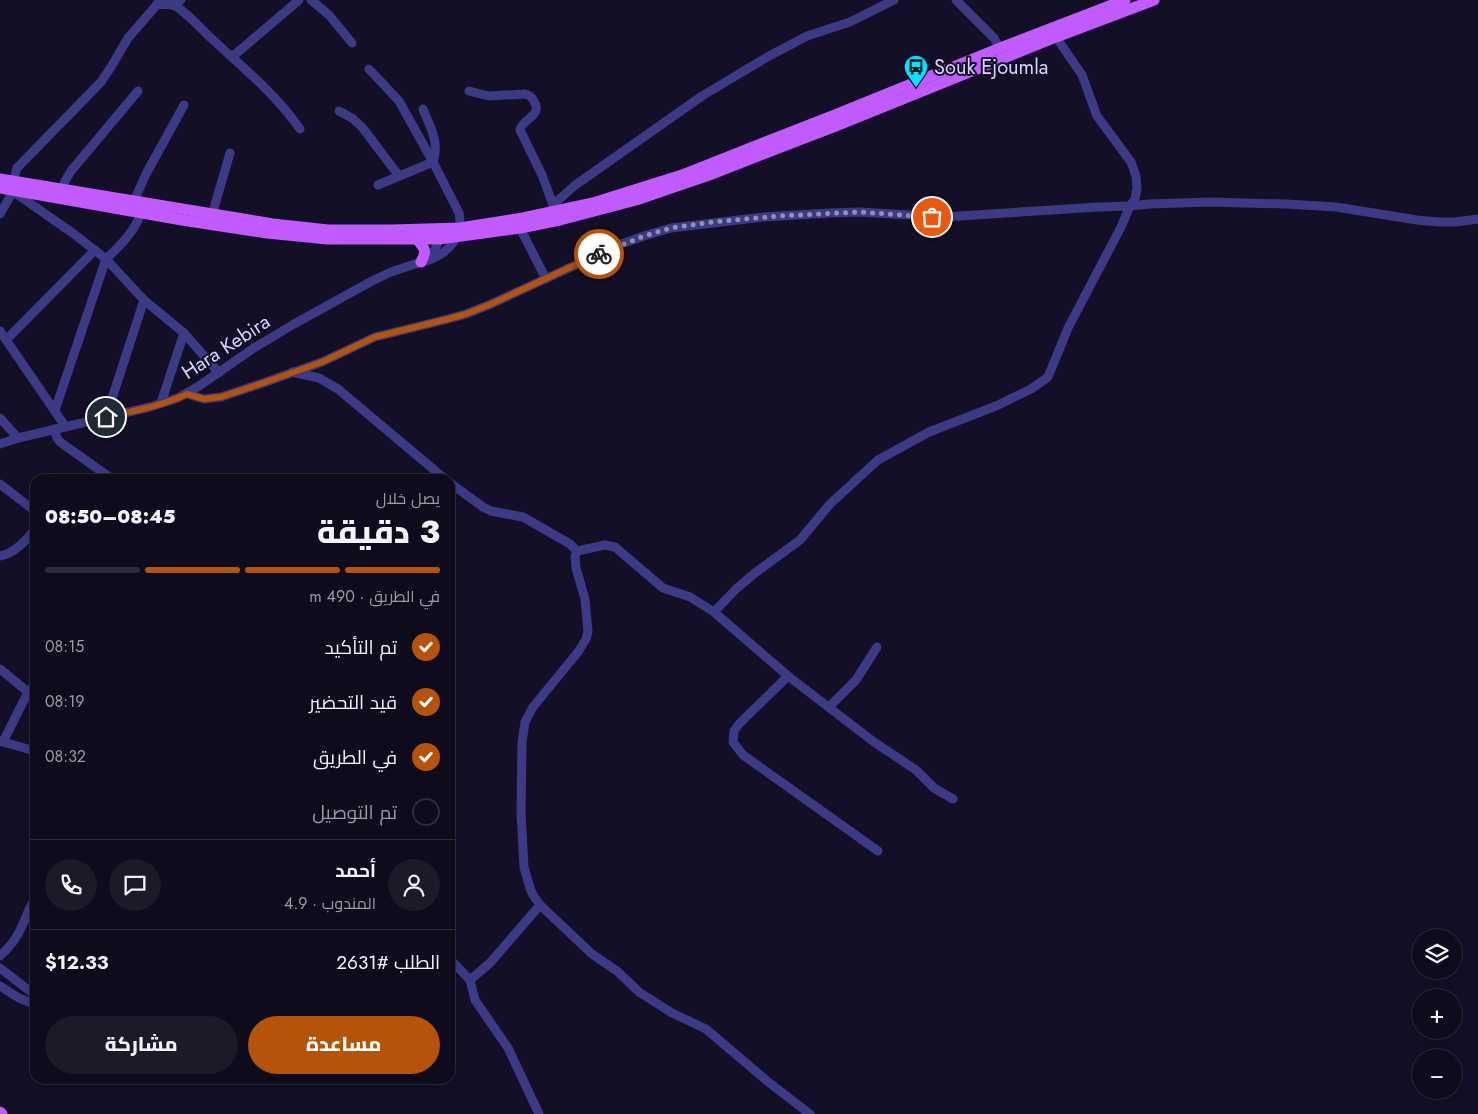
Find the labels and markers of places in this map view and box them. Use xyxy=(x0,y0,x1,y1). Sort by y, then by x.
place label: Souk Ejoumla xyxy=(934,53,1048,82)
bus stop icon: Souk Ejoumla xyxy=(903,54,929,88)
pin xyxy=(911,196,953,238)
pin xyxy=(85,396,127,438)

